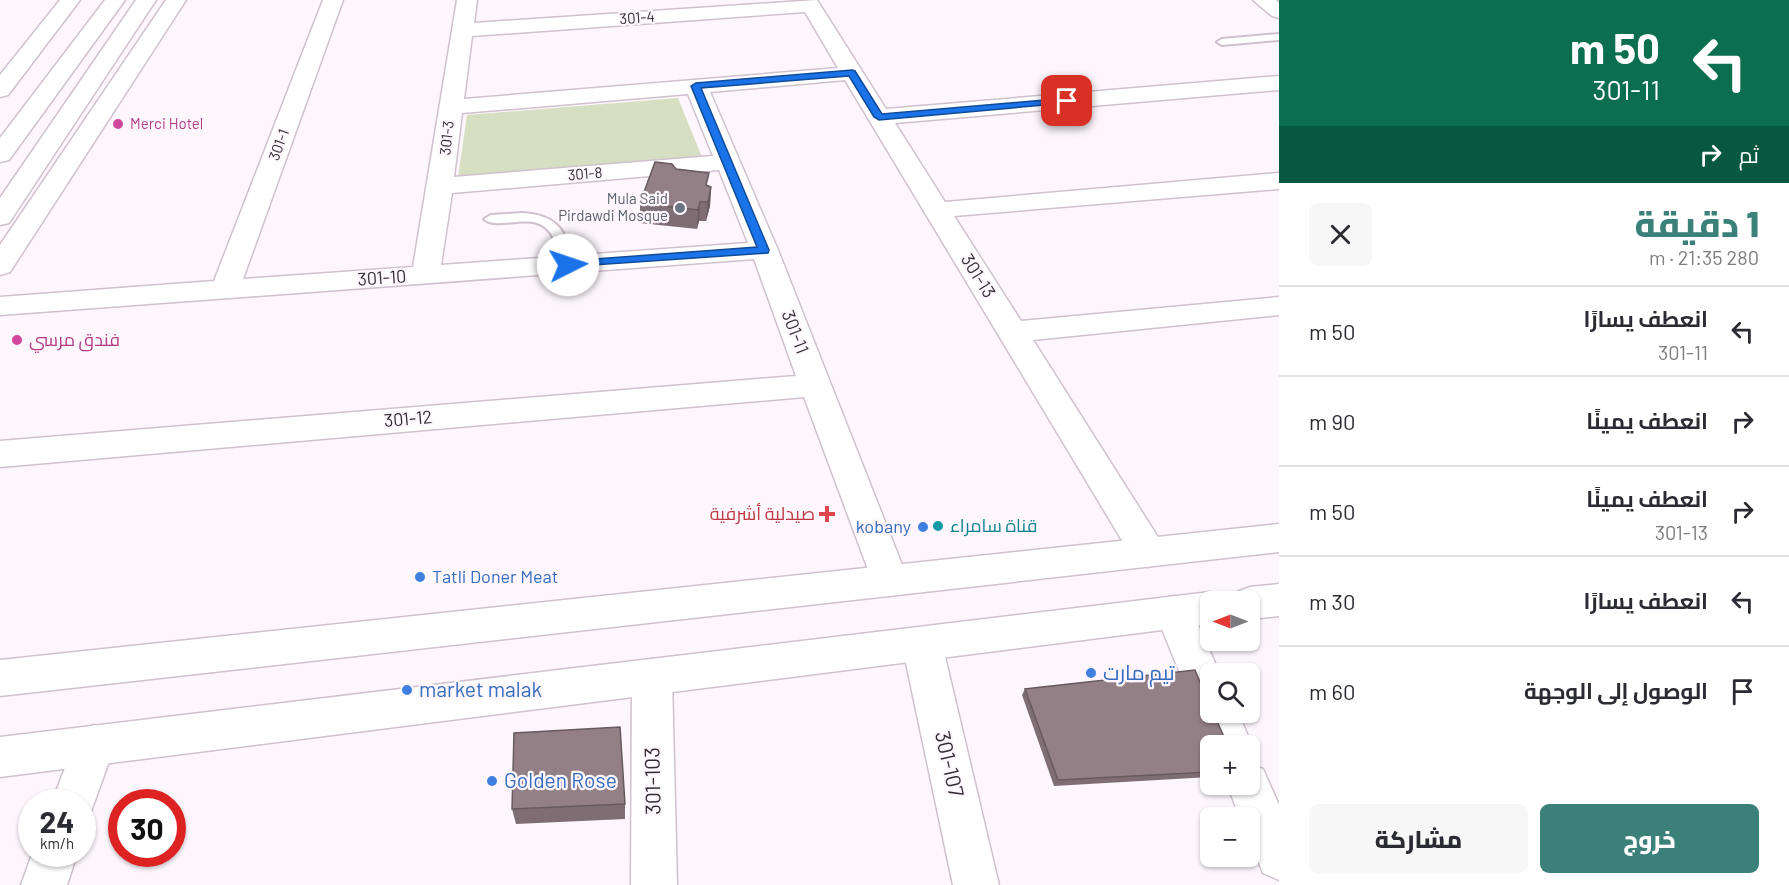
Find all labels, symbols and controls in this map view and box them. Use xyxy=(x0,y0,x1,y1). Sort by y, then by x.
street label: 301-4 xyxy=(619,7,655,27)
text: 50 m xyxy=(1570,22,1660,72)
icon: left xyxy=(1681,24,1759,102)
text: 301-11 xyxy=(1593,73,1660,105)
pin xyxy=(1041,75,1092,126)
icon: arrive xyxy=(1050,84,1083,117)
place label: Merci Hotel xyxy=(130,114,203,132)
marker: Merci Hotel xyxy=(111,117,125,131)
street label: 301-3 xyxy=(435,120,457,156)
street label: 301-1 xyxy=(264,126,292,163)
icon: right xyxy=(1694,138,1727,171)
text: ثم xyxy=(1739,141,1759,167)
street label: 301-8 xyxy=(567,163,603,183)
place label: Mula Said Pirdawdi Mosque xyxy=(558,189,668,224)
marker: Mula Said Pirdawdi Mosque xyxy=(673,201,687,215)
text: 1 دقيقة xyxy=(1634,201,1759,244)
button: close xyxy=(1309,203,1372,266)
position arrow xyxy=(536,233,600,297)
text: 280 m · 21:35 xyxy=(1649,245,1759,269)
street label: 301-13 xyxy=(957,249,1001,302)
street label: 301-10 xyxy=(357,264,407,290)
text: انعطف يسارًا xyxy=(1584,305,1708,331)
street label: 301-11 xyxy=(778,307,814,357)
icon: left xyxy=(1726,315,1759,348)
text: 50 m xyxy=(1309,318,1355,344)
place label: فندق مرسي xyxy=(29,328,120,353)
marker: فندق مرسي xyxy=(10,333,24,347)
text: 301-11 xyxy=(1658,340,1708,364)
street label: 301-12 xyxy=(383,405,433,431)
icon: right xyxy=(1726,405,1759,438)
text: انعطف يمينًا xyxy=(1586,407,1708,433)
text: 90 m xyxy=(1309,408,1356,434)
text: انعطف يمينًا xyxy=(1586,485,1708,511)
icon: right xyxy=(1726,495,1759,528)
text: 50 m xyxy=(1309,498,1355,524)
place label: صيدلية أشرفية xyxy=(710,502,815,525)
marker: صيدلية أشرفية xyxy=(820,507,834,521)
place label: قناة سامراء xyxy=(950,514,1037,537)
place label: kobany xyxy=(856,515,911,537)
marker: قناة سامراء xyxy=(931,519,945,533)
marker: kobany xyxy=(916,520,930,534)
text: 301-13 xyxy=(1655,520,1708,544)
place label: Tatli Doner Meat xyxy=(432,565,558,587)
marker: Tatli Doner Meat xyxy=(413,570,427,584)
icon: left xyxy=(1726,585,1759,618)
text: انعطف يسارًا xyxy=(1584,587,1708,613)
text: 30 m xyxy=(1309,588,1355,614)
north arrow xyxy=(1200,591,1260,651)
map controls xyxy=(1200,591,1260,867)
place label: تیم مارت xyxy=(1103,659,1175,687)
button: search xyxy=(1200,663,1260,723)
marker: تیم مارت xyxy=(1084,666,1098,680)
icon: arrive xyxy=(1726,675,1759,708)
place label: market malak xyxy=(419,676,542,701)
text: الوصول إلى الوجهة xyxy=(1524,677,1708,703)
text: 60 m xyxy=(1309,678,1355,704)
marker: market malak xyxy=(400,683,414,697)
street label: 301-107 xyxy=(931,728,970,799)
button: + xyxy=(1200,735,1260,795)
street label: 301-103 xyxy=(638,747,665,815)
place label: Golden Rose xyxy=(504,767,617,792)
marker: Golden Rose xyxy=(485,774,499,788)
speed limit sign: 30 xyxy=(108,789,186,867)
text: 24 xyxy=(40,803,74,839)
button: مشاركة xyxy=(1309,804,1528,873)
button: خروج xyxy=(1540,804,1759,873)
button: − xyxy=(1200,807,1260,867)
text: km/h xyxy=(40,834,74,852)

